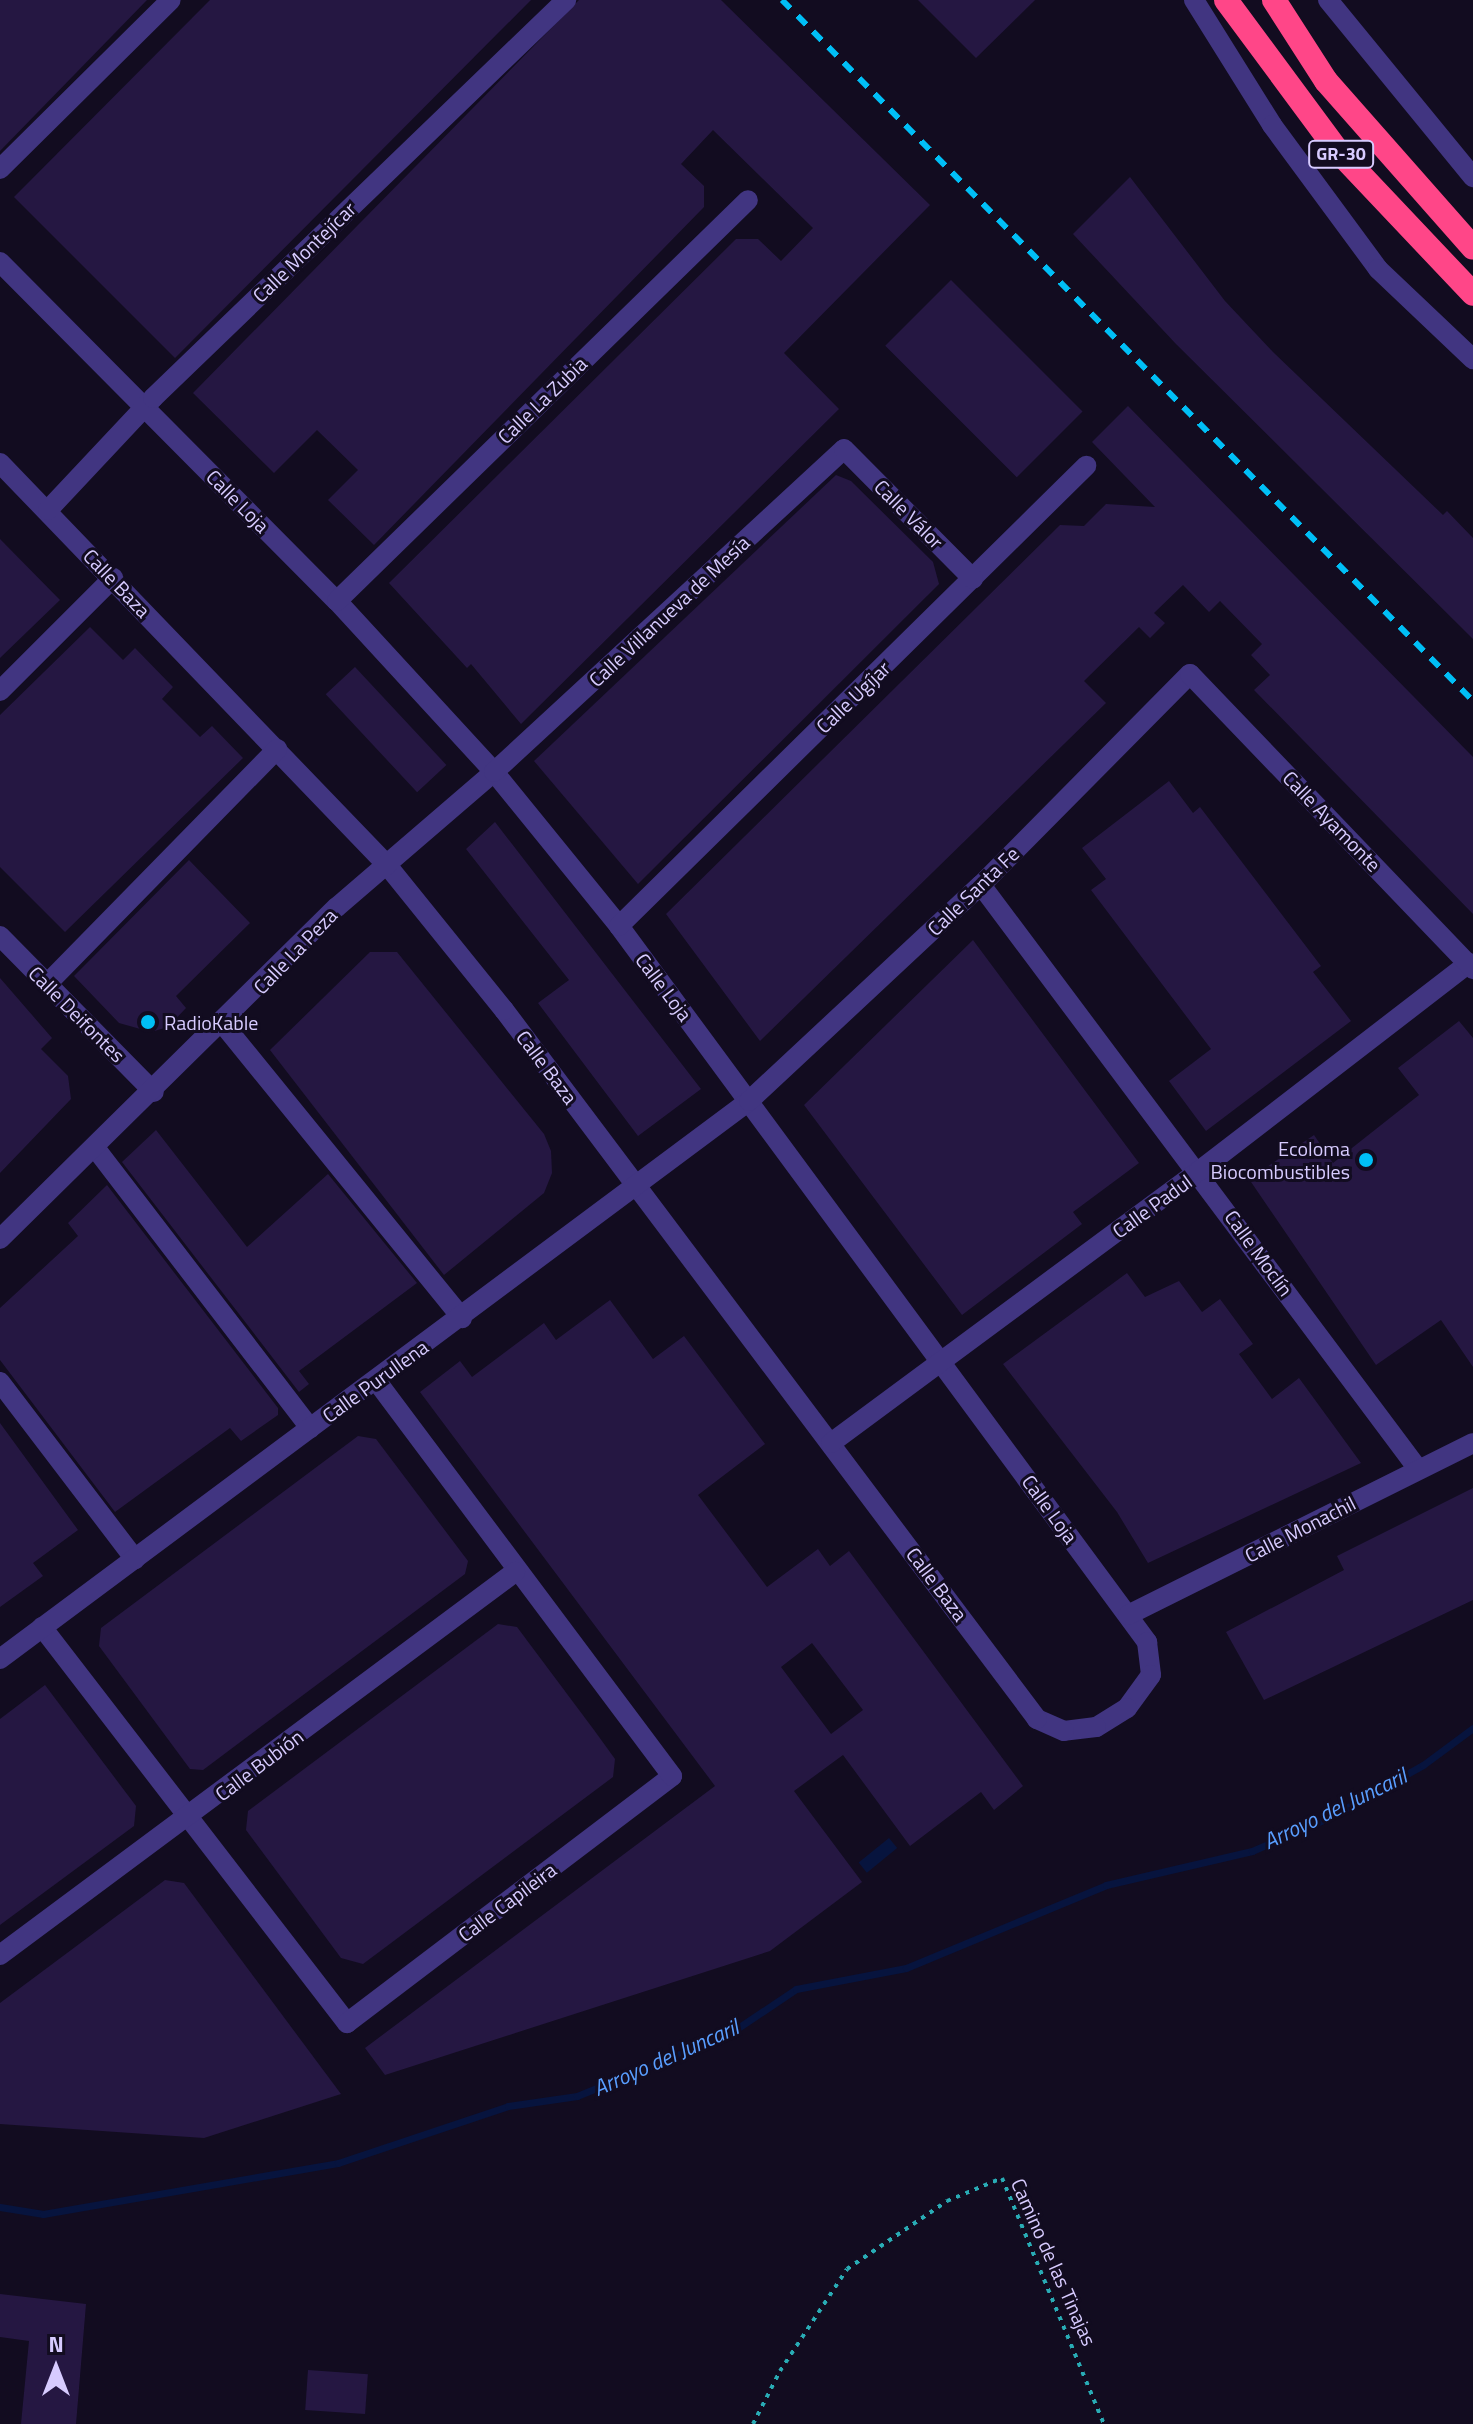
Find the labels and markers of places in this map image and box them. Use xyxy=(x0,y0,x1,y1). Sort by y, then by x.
place label: RadioKable xyxy=(164,1010,258,1034)
marker: RadioKable xyxy=(139,1013,157,1031)
place label: Ecoloma Biocombustibles xyxy=(1210,1136,1350,1183)
marker: Ecoloma Biocombustibles xyxy=(1357,1151,1375,1169)

